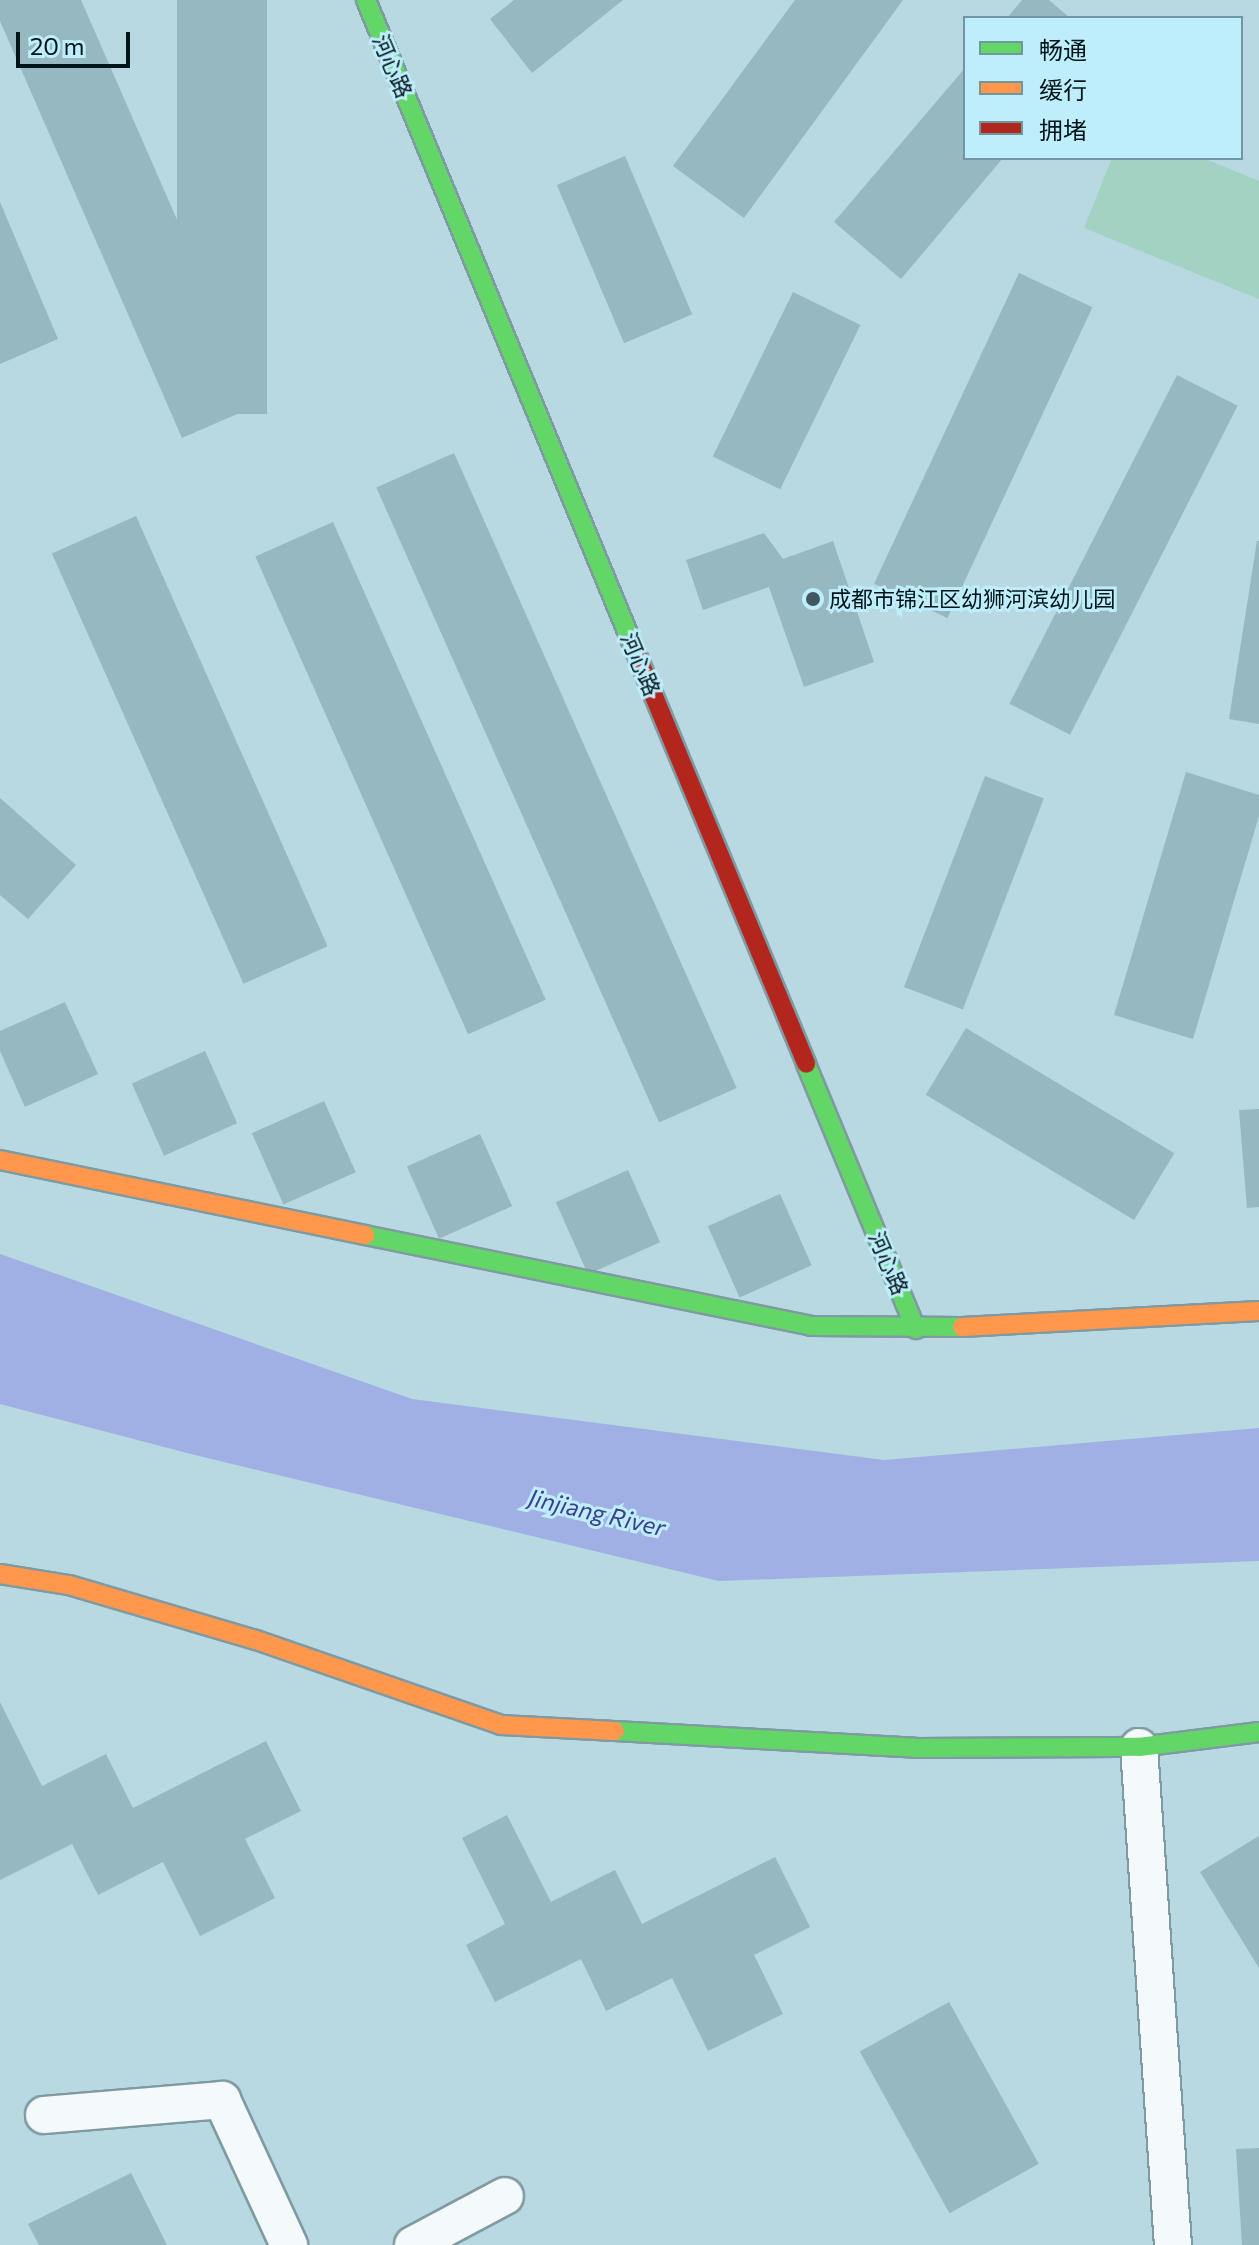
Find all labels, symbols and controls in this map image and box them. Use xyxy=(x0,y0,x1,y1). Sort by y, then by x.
scale bar xyxy=(20,16,134,66)
legend xyxy=(963,16,1243,160)
street label: 河心路 xyxy=(368,30,418,102)
text: 20 m xyxy=(30,31,84,60)
text: 畅通 xyxy=(1039,35,1087,64)
text: 缓行 xyxy=(1039,75,1087,104)
text: 拥堵 xyxy=(1039,115,1087,144)
place label: 成都市锦江区幼狮河滨幼儿园 xyxy=(829,586,1115,612)
marker: 成都市锦江区幼狮河滨幼儿园 xyxy=(804,590,822,608)
street label: 河心路 xyxy=(616,628,666,700)
street label: 河心路 xyxy=(864,1227,914,1299)
water label: Jinjiang River xyxy=(526,1482,668,1542)

